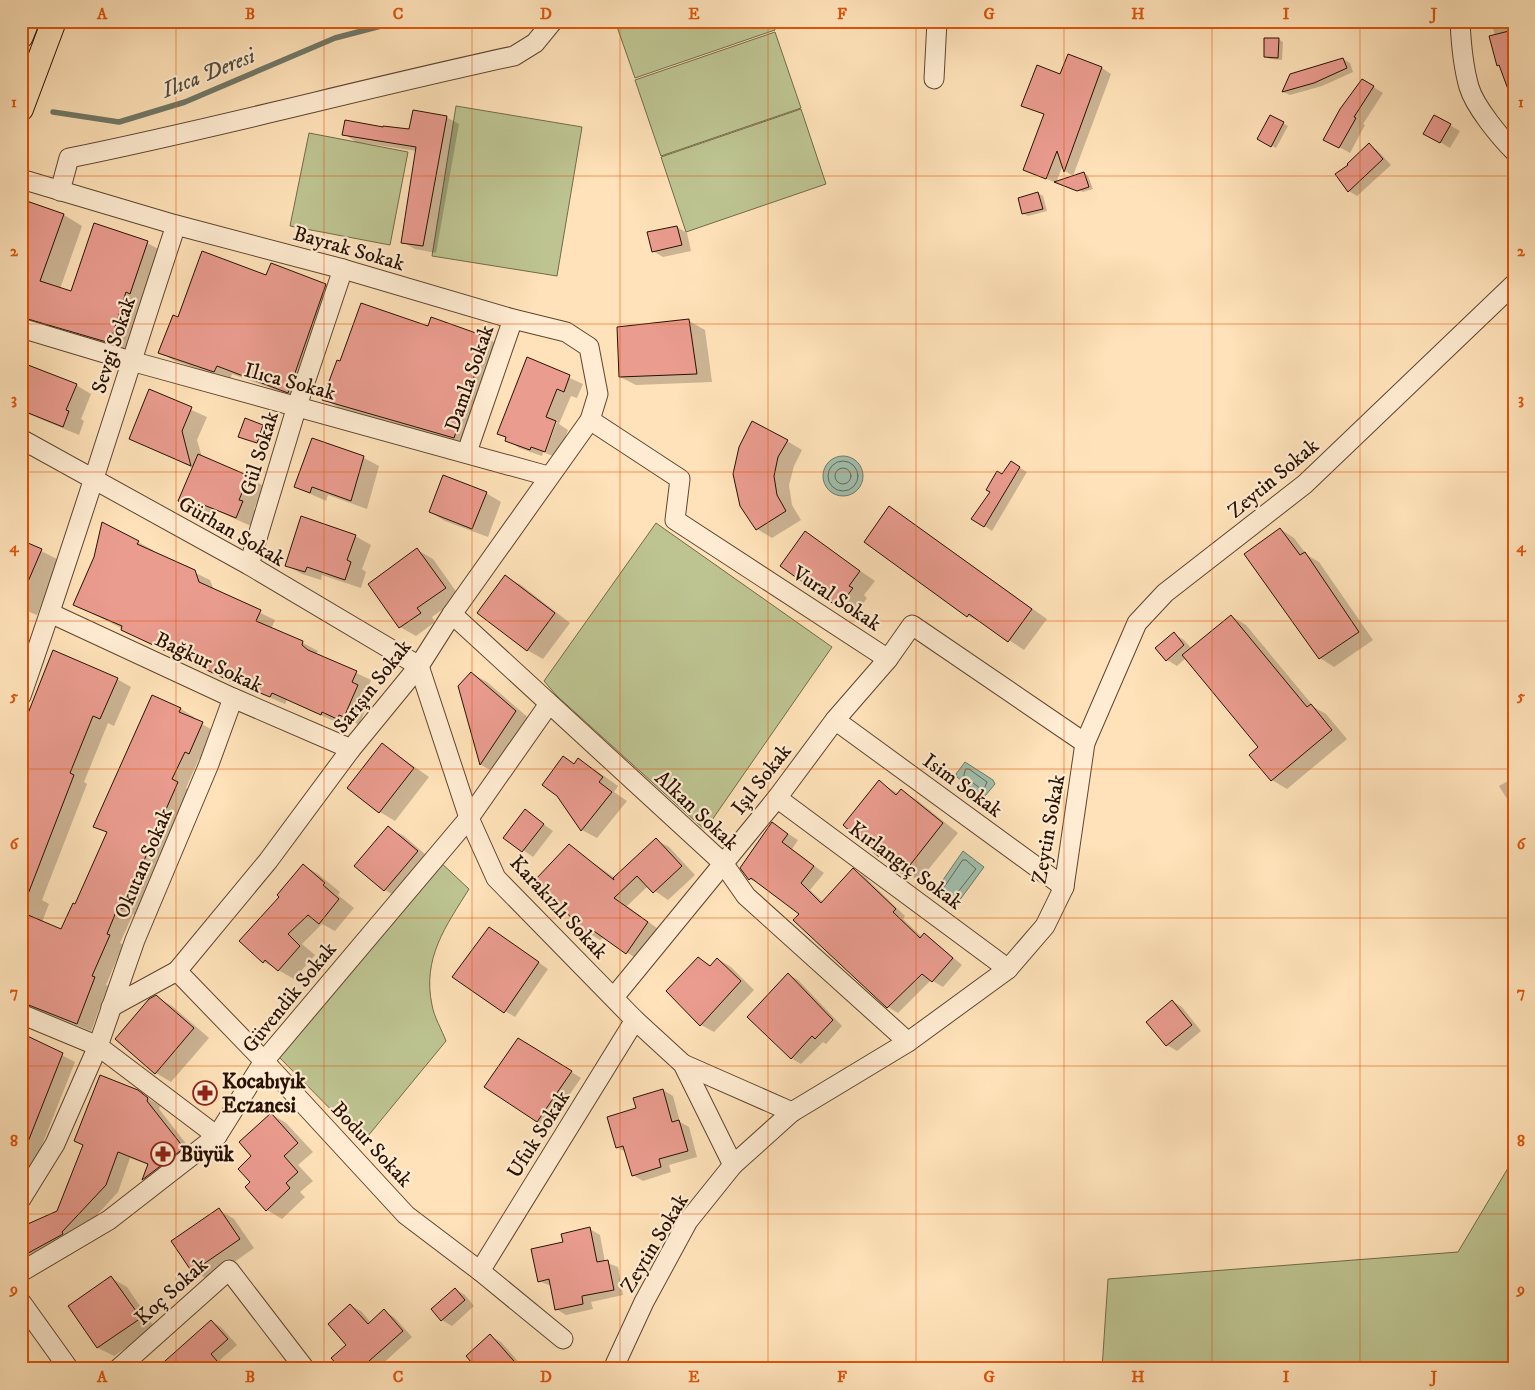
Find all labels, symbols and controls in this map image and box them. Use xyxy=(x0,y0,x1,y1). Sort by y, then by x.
text: A xyxy=(96,4,108,24)
text: B xyxy=(245,4,255,24)
text: C xyxy=(393,4,403,24)
text: D xyxy=(540,4,552,24)
text: E xyxy=(688,4,700,24)
text: F xyxy=(837,4,847,24)
text: G xyxy=(983,4,995,24)
text: H xyxy=(1131,4,1145,24)
text: I xyxy=(1283,4,1290,24)
text: J xyxy=(1429,4,1438,24)
water label: Ilıca Deresi xyxy=(156,42,260,105)
text: 1 xyxy=(11,92,17,112)
text: 1 xyxy=(1518,92,1524,112)
street label: Bayrak Sokak xyxy=(290,221,408,277)
text: 2 xyxy=(10,241,19,261)
text: 2 xyxy=(1517,241,1526,261)
street label: Sevgi Sokak xyxy=(86,293,142,397)
street label: Damla Sokak xyxy=(440,321,500,435)
street label: Ilıca Sokak xyxy=(241,357,339,407)
text: 3 xyxy=(11,389,17,409)
text: 3 xyxy=(1518,389,1524,409)
street label: Gül Sokak xyxy=(235,408,285,498)
street label: Zeytin Sokak xyxy=(1223,433,1325,524)
street label: Gürhan Sokak xyxy=(174,491,290,573)
text: 4 xyxy=(8,537,19,557)
text: 4 xyxy=(1515,537,1526,557)
street label: Vural Sokak xyxy=(786,560,886,638)
street label: Bağkur Sokak xyxy=(150,627,267,699)
street label: Sarışın Sokak xyxy=(328,634,418,739)
text: 5 xyxy=(9,686,18,706)
text: 5 xyxy=(1516,686,1525,706)
street label: Işıl Sokak xyxy=(726,739,798,820)
street label: Isim Sokak xyxy=(917,748,1008,824)
street label: Alkan Sokak xyxy=(649,765,744,857)
street label: Zeytin Sokak xyxy=(1027,772,1071,886)
street label: Okutan Sokak xyxy=(109,804,179,922)
street label: Kırlangıç Sokak xyxy=(844,816,968,916)
text: 6 xyxy=(10,834,20,854)
text: 6 xyxy=(1517,834,1527,854)
street label: Karakızlı Sokak xyxy=(504,850,613,965)
street label: Güvendik Sokak xyxy=(237,936,343,1058)
text: 7 xyxy=(10,982,18,1002)
text: 7 xyxy=(1517,982,1525,1002)
place label: Kocabıyık Eczanesi xyxy=(222,1069,306,1119)
pharmacy icon: Kocabıyık Eczanesi xyxy=(192,1080,218,1106)
street label: Ufuk Sokak xyxy=(502,1085,576,1183)
street label: Bodur Sokak xyxy=(325,1097,418,1193)
text: 8 xyxy=(10,1131,18,1151)
text: 8 xyxy=(1517,1131,1525,1151)
pharmacy icon: Büyük xyxy=(150,1141,176,1167)
place label: Büyük xyxy=(180,1142,235,1168)
street label: Zeytin Sokak xyxy=(615,1189,695,1298)
street label: Koç Sokak xyxy=(130,1252,214,1331)
text: 9 xyxy=(9,1279,18,1299)
text: 9 xyxy=(1516,1279,1525,1299)
text: A xyxy=(96,1367,108,1387)
text: B xyxy=(245,1367,255,1387)
text: C xyxy=(393,1367,403,1387)
text: D xyxy=(540,1367,552,1387)
text: E xyxy=(688,1367,700,1387)
text: F xyxy=(837,1367,847,1387)
text: G xyxy=(983,1367,995,1387)
text: H xyxy=(1131,1367,1145,1387)
text: I xyxy=(1283,1367,1290,1387)
text: J xyxy=(1429,1367,1438,1387)

